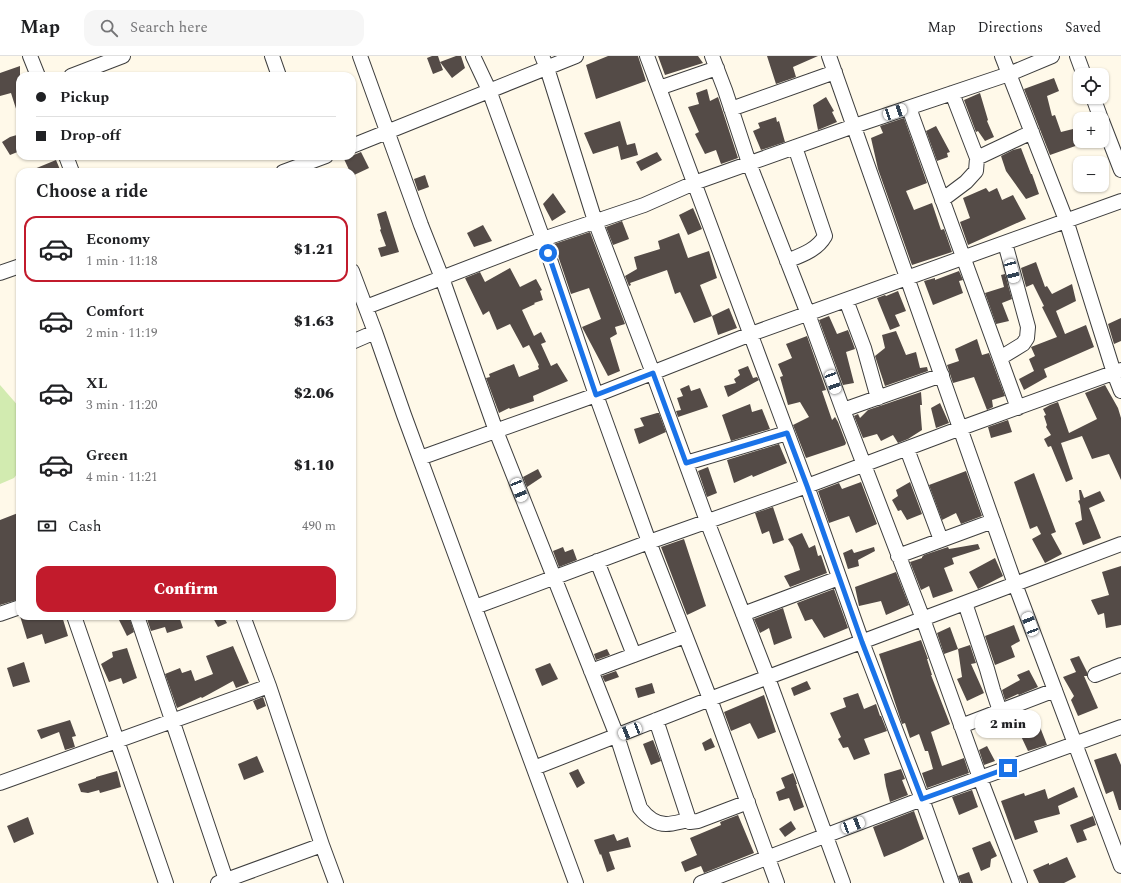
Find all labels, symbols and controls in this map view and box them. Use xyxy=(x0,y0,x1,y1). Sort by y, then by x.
search box xyxy=(84,10,364,46)
text: Map xyxy=(20,13,60,42)
text: Search here xyxy=(130,16,208,39)
icon: search xyxy=(98,17,120,39)
text: Map xyxy=(928,17,956,38)
text: Directions xyxy=(978,17,1043,38)
text: Saved xyxy=(1065,17,1101,38)
map controls xyxy=(1073,68,1109,192)
button: locate xyxy=(1073,68,1109,104)
text: Pickup xyxy=(60,86,109,109)
car xyxy=(882,103,908,121)
button: + xyxy=(1073,112,1109,148)
text: Drop-off xyxy=(60,124,121,147)
button: − xyxy=(1073,156,1109,192)
text: Choose a ride xyxy=(36,178,148,205)
text: Economy xyxy=(86,228,150,251)
icon: car xyxy=(38,231,74,267)
text: $1.21 xyxy=(294,238,334,261)
route start xyxy=(539,244,557,262)
text: 1 min · 11:18 xyxy=(86,251,158,271)
car xyxy=(1003,258,1021,284)
text: Comfort xyxy=(86,300,144,323)
icon: car xyxy=(38,303,74,339)
text: $1.63 xyxy=(294,310,334,333)
text: 2 min · 11:19 xyxy=(86,323,158,343)
car xyxy=(823,369,843,395)
text: XL xyxy=(86,372,107,395)
icon: car xyxy=(38,375,74,411)
text: $2.06 xyxy=(294,382,334,405)
text: 3 min · 11:20 xyxy=(86,395,158,415)
text: Green xyxy=(86,444,128,467)
icon: car xyxy=(38,447,74,483)
text: $1.10 xyxy=(294,454,334,477)
text: 4 min · 11:21 xyxy=(86,467,158,487)
car xyxy=(509,477,529,503)
icon: cash xyxy=(36,515,58,537)
text: Cash xyxy=(68,515,101,538)
text: 490 m xyxy=(302,516,336,536)
button: Confirm xyxy=(36,566,336,612)
car xyxy=(1020,611,1040,637)
callout: 2 min xyxy=(975,710,1041,738)
text: 2 min xyxy=(990,714,1026,734)
car xyxy=(617,721,643,741)
route end xyxy=(999,759,1017,777)
car xyxy=(840,815,866,835)

